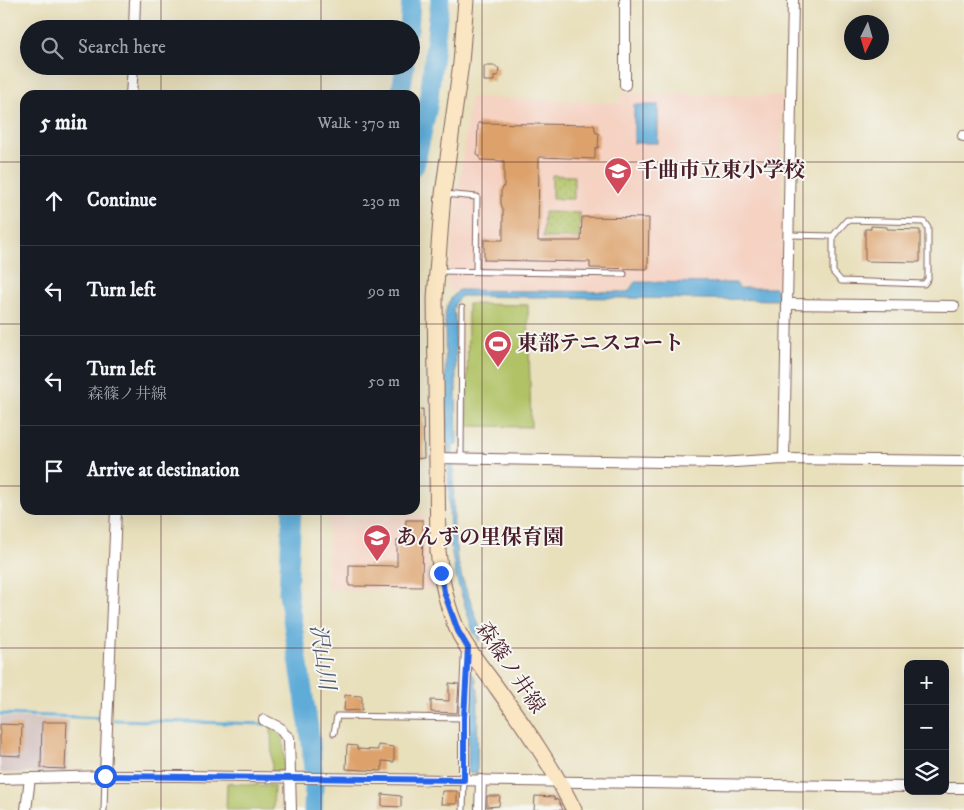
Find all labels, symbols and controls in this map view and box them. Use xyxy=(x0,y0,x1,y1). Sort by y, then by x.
north arrow xyxy=(844,15,889,60)
search box xyxy=(20,20,420,75)
icon: search xyxy=(38,34,66,62)
text: Search here xyxy=(78,36,166,59)
text: 5 min xyxy=(40,110,87,136)
text: Walk · 370 m xyxy=(318,113,400,133)
school or university icon: 千曲市立東小学校 xyxy=(603,156,633,195)
place label: 千曲市立東小学校 xyxy=(637,158,805,184)
icon: ahead xyxy=(40,187,68,215)
text: Continue xyxy=(87,189,157,212)
text: 230 m xyxy=(362,191,400,211)
icon: left xyxy=(40,277,68,305)
text: Turn left xyxy=(87,279,156,302)
text: 90 m xyxy=(368,281,400,301)
sports icon: 東部テニスコート xyxy=(483,329,513,368)
place label: 東部テニスコート xyxy=(517,331,684,357)
text: Turn left xyxy=(87,358,156,381)
icon: left xyxy=(40,367,68,395)
text: 50 m xyxy=(368,371,400,391)
text: 森篠ノ井線 xyxy=(87,384,167,404)
icon: arrive xyxy=(40,457,68,485)
text: Arrive at destination xyxy=(87,459,239,482)
school or university icon: あんずの里保育園 xyxy=(362,523,392,562)
place label: あんずの里保育園 xyxy=(396,525,564,551)
route end xyxy=(430,562,453,585)
street label: 森篠ノ井線 xyxy=(470,617,550,719)
water label: 沢山川 xyxy=(304,622,341,694)
map controls xyxy=(904,660,949,795)
button: + xyxy=(904,660,949,705)
button: − xyxy=(904,705,949,750)
button: layers xyxy=(904,750,949,795)
route start xyxy=(94,765,117,788)

